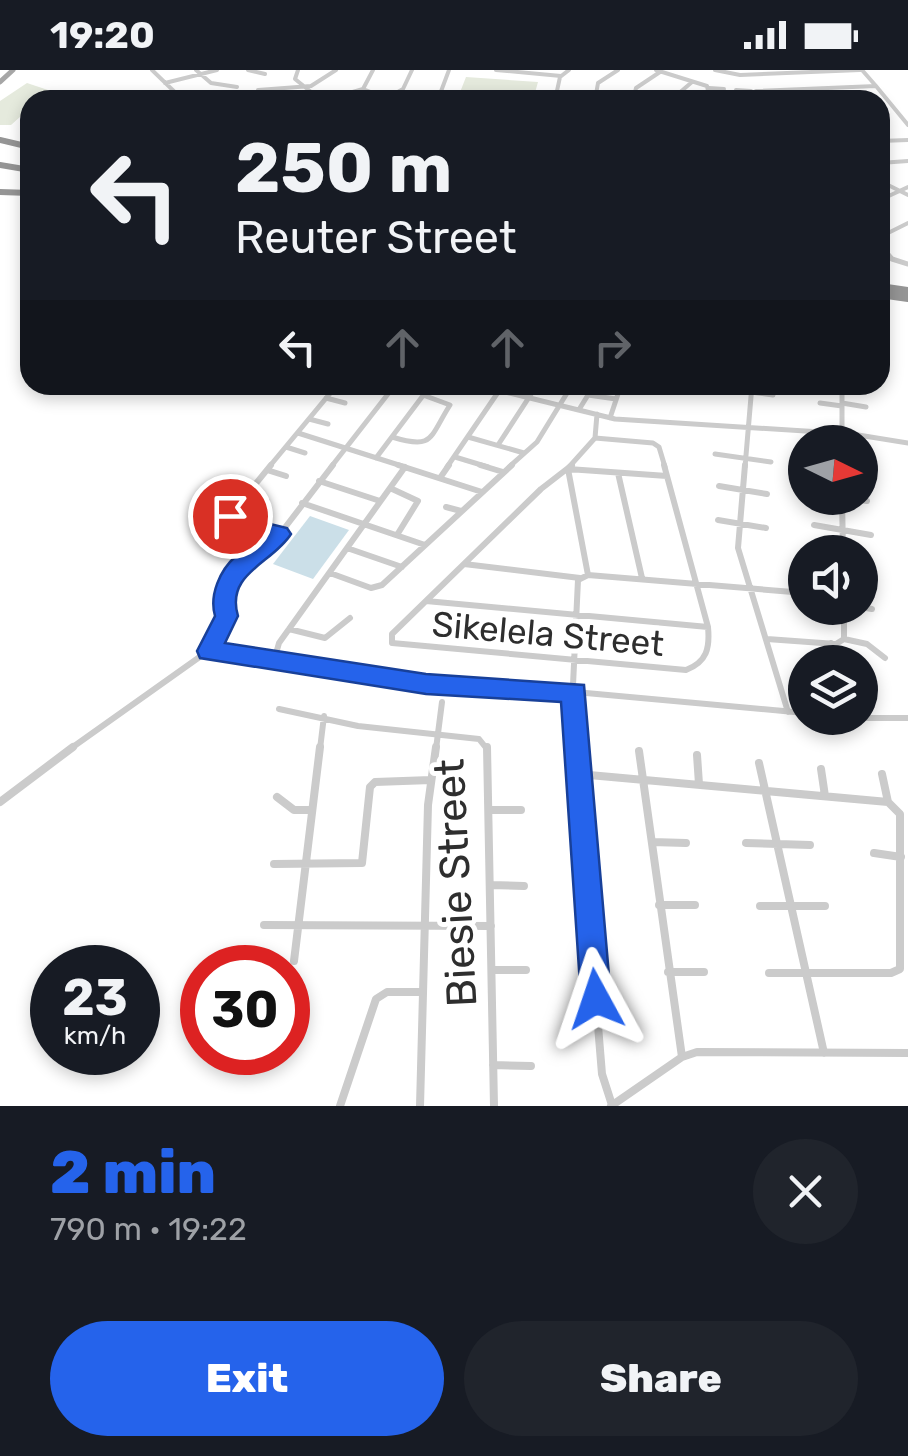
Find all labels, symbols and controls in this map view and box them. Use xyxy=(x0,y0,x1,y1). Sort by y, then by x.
text: 19:20 xyxy=(50,12,155,58)
text: 250 m xyxy=(235,127,452,210)
icon: left xyxy=(70,130,200,260)
text: Reuter Street xyxy=(235,211,516,264)
icon: left xyxy=(270,320,325,375)
icon: ahead xyxy=(375,320,430,375)
icon: ahead xyxy=(480,320,535,375)
icon: right xyxy=(585,320,640,375)
north arrow xyxy=(788,425,878,515)
map controls xyxy=(788,425,878,735)
pin xyxy=(188,474,273,559)
icon: arrive xyxy=(203,489,258,544)
button: sound xyxy=(788,535,878,625)
street label: Sikelela Street xyxy=(430,603,666,665)
button: layers xyxy=(788,645,878,735)
street label: Biesie Street xyxy=(425,758,487,1008)
speed limit sign: 30 xyxy=(180,945,310,1075)
position arrow xyxy=(544,947,648,1051)
text: 23 xyxy=(62,968,128,1028)
text: km/h xyxy=(64,1021,126,1050)
text: 2 min xyxy=(50,1137,216,1208)
button: close xyxy=(753,1139,858,1244)
text: 790 m · 19:22 xyxy=(50,1210,247,1248)
button: Exit xyxy=(50,1321,444,1436)
button: Share xyxy=(464,1321,858,1436)

